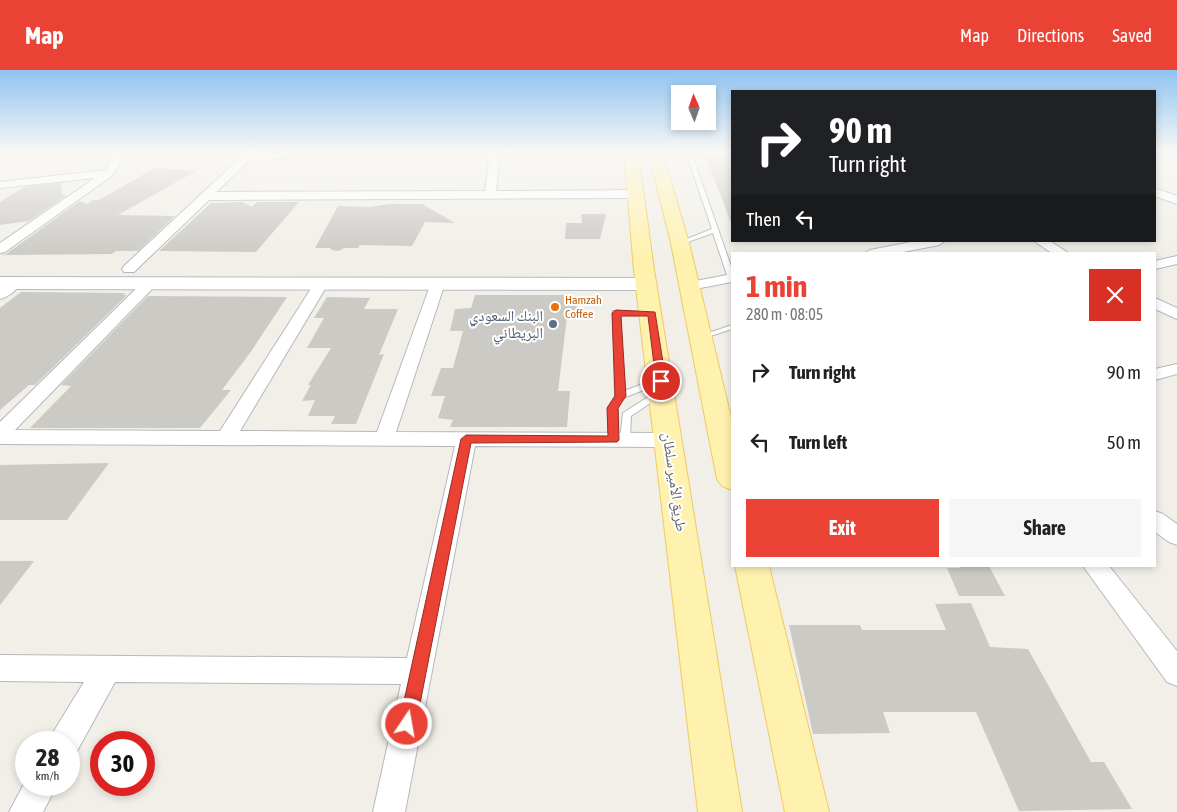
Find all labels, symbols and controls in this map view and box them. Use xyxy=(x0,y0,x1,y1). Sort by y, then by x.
text: Map xyxy=(25,22,64,49)
text: Map xyxy=(960,25,989,46)
text: Directions xyxy=(1017,25,1084,46)
text: Saved xyxy=(1112,25,1152,46)
north arrow xyxy=(671,85,716,130)
map controls xyxy=(671,85,716,130)
icon: right xyxy=(746,110,811,175)
text: 90 m xyxy=(829,110,892,150)
text: Turn right xyxy=(829,151,906,177)
icon: left xyxy=(791,205,819,233)
text: Then xyxy=(746,208,781,230)
text: 1 min xyxy=(746,269,807,303)
button: close xyxy=(1089,269,1141,321)
place label: Hamzah Coffee xyxy=(565,293,602,321)
marker: Hamzah Coffee xyxy=(549,301,561,313)
text: 280 m · 08:05 xyxy=(746,305,823,323)
place label: البنك السعودي البريطاني xyxy=(469,307,543,344)
marker: البنك السعودي البريطاني xyxy=(547,318,559,330)
icon: right xyxy=(746,358,774,386)
pin xyxy=(640,360,682,402)
text: Turn right xyxy=(789,361,856,383)
text: 90 m xyxy=(1107,361,1141,383)
icon: arrive xyxy=(647,367,675,395)
icon: left xyxy=(746,428,774,456)
street label: طريق الأمير سلطان xyxy=(658,431,690,533)
text: Turn left xyxy=(789,431,847,453)
text: 50 m xyxy=(1107,431,1141,453)
button: Exit xyxy=(746,499,939,557)
button: Share xyxy=(949,499,1141,557)
position arrow xyxy=(380,697,432,749)
speed limit sign: 30 xyxy=(90,731,155,796)
text: 28 xyxy=(36,743,59,771)
text: km/h xyxy=(36,769,59,783)

